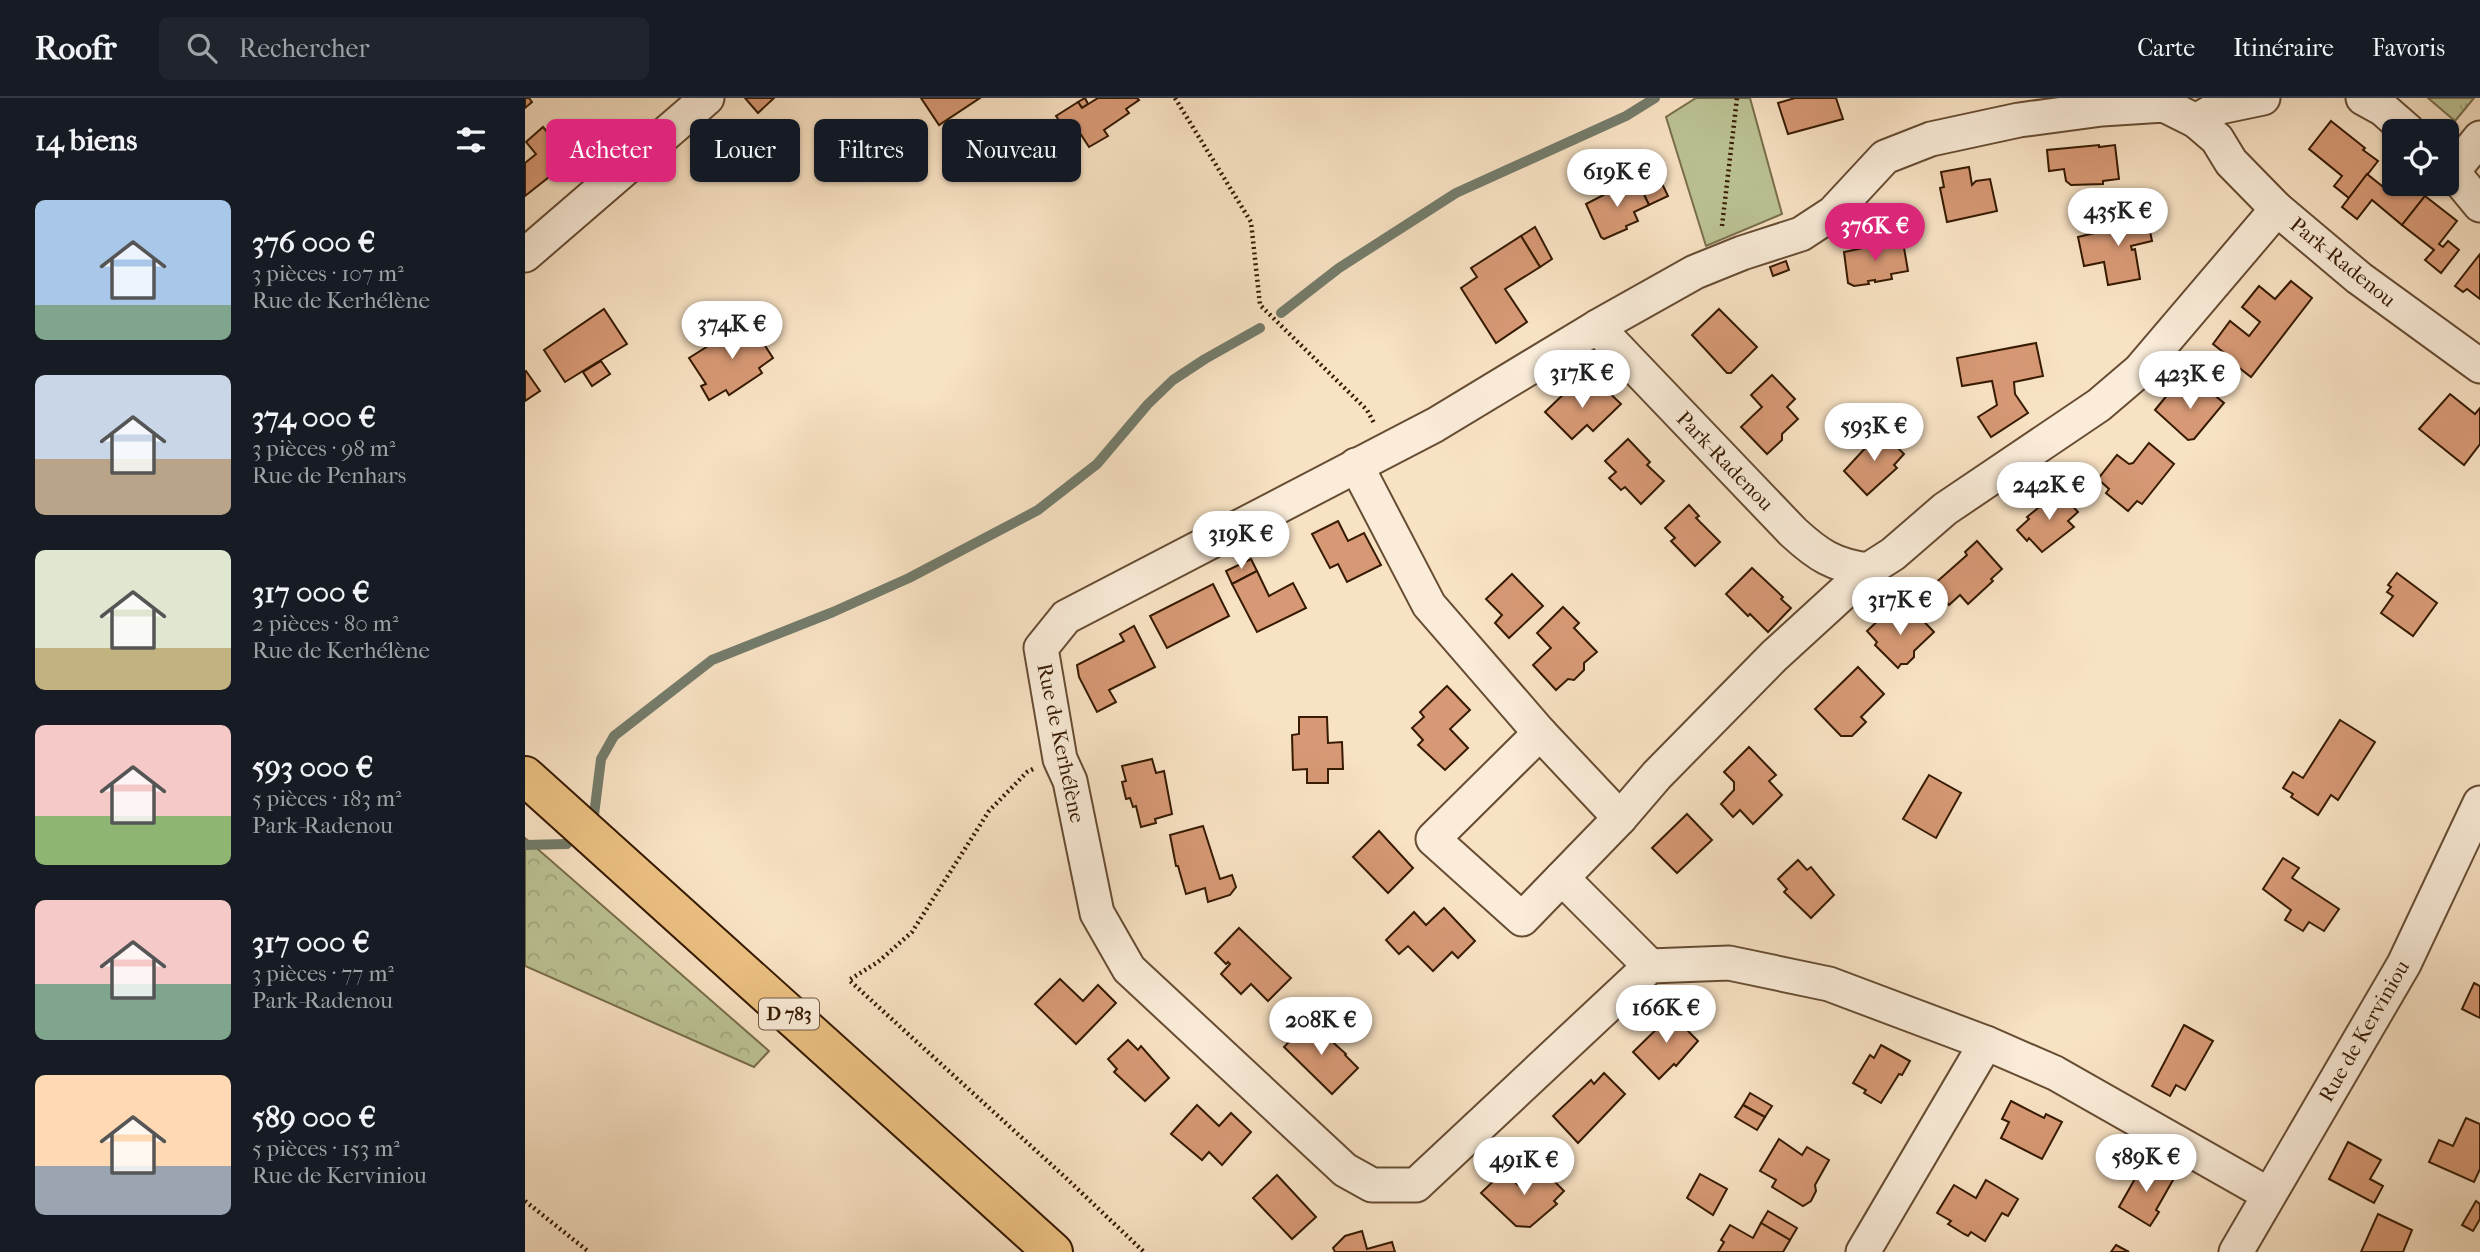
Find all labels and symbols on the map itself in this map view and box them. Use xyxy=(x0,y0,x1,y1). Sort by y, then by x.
pin: 619K € xyxy=(1560,150,1674,209)
pin: 435K € xyxy=(2061,188,2175,248)
pin: 376K € xyxy=(1818,204,1932,263)
street label: Park-Radenou xyxy=(2285,212,2401,312)
pin: 374K € xyxy=(675,302,789,361)
pin: 317K € xyxy=(1525,350,1639,410)
pin: 423K € xyxy=(2133,352,2247,411)
pin: 593K € xyxy=(1817,404,1931,463)
street label: Park-Radenou xyxy=(1672,406,1778,516)
pin: 242K € xyxy=(1992,462,2106,522)
pin: 319K € xyxy=(1184,512,1298,571)
pin: 317K € xyxy=(1843,578,1957,637)
street label: Rue de Kerhélène xyxy=(1032,661,1090,825)
street label: Rue de Kerviniou xyxy=(2314,956,2414,1106)
pin: 166K € xyxy=(1609,986,1723,1045)
road number: D 783 xyxy=(759,998,819,1030)
pin: 208K € xyxy=(1264,998,1378,1057)
pin: 589K € xyxy=(2089,1134,2203,1194)
pin: 491K € xyxy=(1467,1138,1581,1197)

